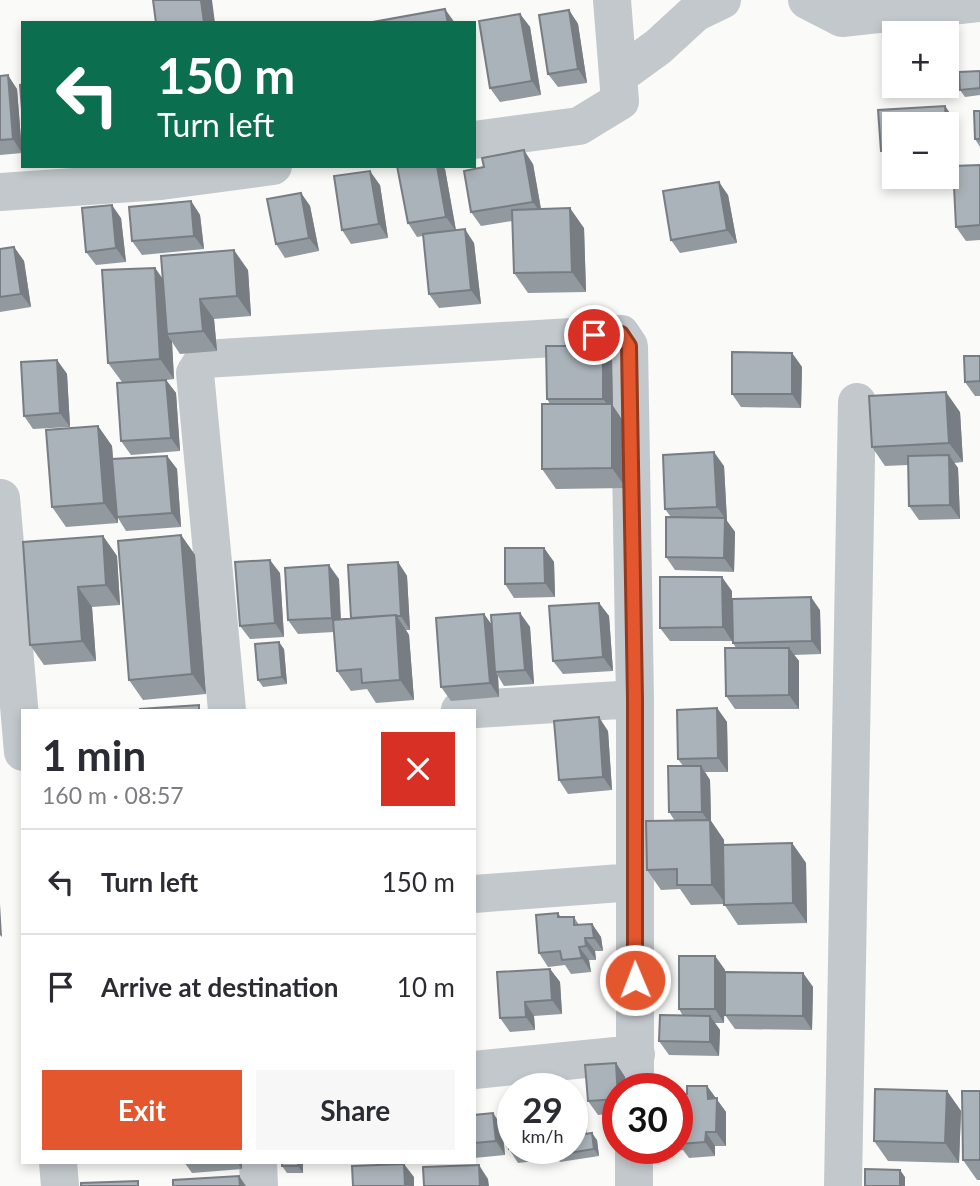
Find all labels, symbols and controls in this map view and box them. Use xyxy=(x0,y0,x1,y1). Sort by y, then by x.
map controls xyxy=(882,21,959,189)
button: + xyxy=(882,21,959,98)
text: 150 m xyxy=(157,46,295,104)
icon: left xyxy=(42,49,133,140)
text: Turn left xyxy=(157,105,274,144)
button: − xyxy=(882,112,959,189)
pin xyxy=(564,305,624,365)
icon: arrive xyxy=(575,316,613,354)
text: 1 min xyxy=(42,730,146,780)
button: close xyxy=(381,732,455,806)
text: 160 m · 08:57 xyxy=(42,781,184,809)
icon: left xyxy=(42,863,80,901)
text: Turn left xyxy=(101,866,198,898)
text: 150 m xyxy=(382,866,455,898)
position arrow xyxy=(598,943,672,1017)
icon: arrive xyxy=(42,968,80,1006)
text: Arrive at destination xyxy=(101,971,338,1003)
text: 10 m xyxy=(397,971,455,1003)
button: Exit xyxy=(42,1070,242,1150)
button: Share xyxy=(256,1070,455,1150)
speed limit sign: 30 xyxy=(602,1073,693,1164)
text: 29 xyxy=(522,1088,563,1130)
text: km/h xyxy=(521,1125,564,1147)

